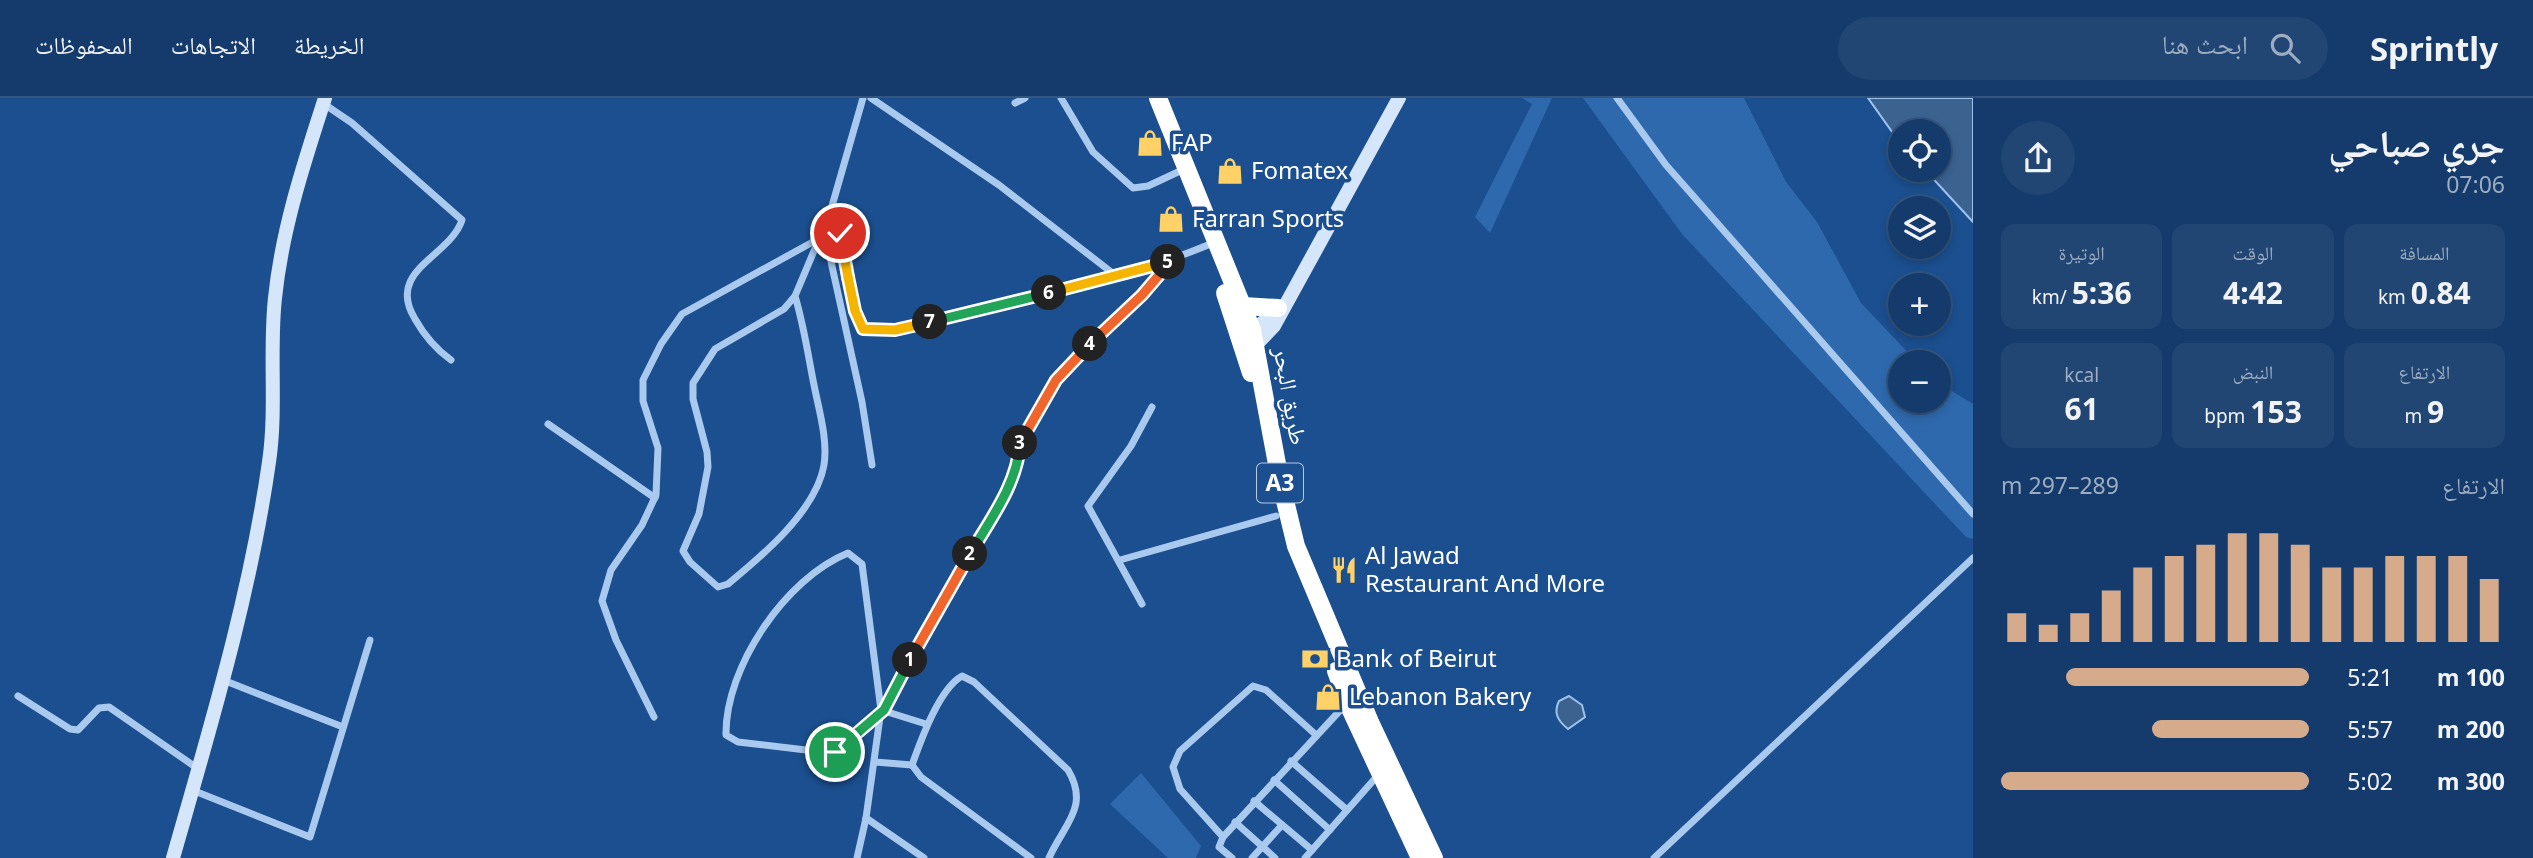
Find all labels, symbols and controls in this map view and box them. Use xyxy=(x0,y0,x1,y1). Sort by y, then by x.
search box xyxy=(1838,17,2328,80)
text: ابحث هنا xyxy=(2162,26,2248,62)
text: Sprintly xyxy=(2370,26,2498,71)
text: المحفوظات xyxy=(35,28,133,61)
text: الاتجاهات xyxy=(171,28,256,61)
text: الخريطة xyxy=(294,28,365,61)
icon: search xyxy=(2266,29,2304,67)
text: جري صباحي xyxy=(2328,116,2505,168)
map controls xyxy=(1888,119,1951,413)
button: locate xyxy=(1888,119,1951,182)
button: share xyxy=(2001,121,2075,195)
place label: FAP xyxy=(1171,125,1213,158)
shop icon: FAP xyxy=(1135,128,1165,158)
place label: Fomatex xyxy=(1251,153,1349,186)
shop icon: Fomatex xyxy=(1215,156,1245,186)
text: 07:06 xyxy=(2446,168,2505,200)
button: layers xyxy=(1888,196,1951,259)
place label: Farran Sports xyxy=(1192,201,1344,234)
pin xyxy=(810,203,870,263)
shop icon: Farran Sports xyxy=(1156,204,1186,234)
icon: check xyxy=(821,214,859,252)
text: الوتيرة xyxy=(2059,240,2105,266)
text: الوقت xyxy=(2233,240,2273,266)
text: المسافة xyxy=(2399,240,2450,266)
pin: 5 xyxy=(1150,244,1186,280)
text: 5 xyxy=(1162,248,1173,274)
text: 5:36 xyxy=(2072,272,2132,313)
text: 4:42 xyxy=(2223,272,2283,313)
text: 0.84 xyxy=(2411,272,2471,313)
button: + xyxy=(1888,273,1951,336)
pin: 6 xyxy=(1032,276,1066,310)
text: 6 xyxy=(1043,279,1054,305)
text: /km xyxy=(2032,284,2072,310)
text: km xyxy=(2378,284,2411,310)
pin: 7 xyxy=(912,304,948,340)
text: 7 xyxy=(924,308,935,334)
pin: 4 xyxy=(1072,327,1108,362)
text: 4 xyxy=(1084,330,1095,356)
street label: طريق البحر xyxy=(1266,343,1316,447)
button: − xyxy=(1888,350,1951,413)
text: النبض xyxy=(2233,359,2273,385)
text: الارتفاع xyxy=(2398,359,2450,385)
text: kcal xyxy=(2064,362,2099,388)
text: 61 xyxy=(2065,388,2099,429)
text: 153 xyxy=(2250,391,2302,432)
text: 9 xyxy=(2427,391,2444,432)
text: bpm xyxy=(2204,403,2250,429)
text: m xyxy=(2404,403,2427,429)
pin: 3 xyxy=(1002,426,1038,460)
text: 3 xyxy=(1014,429,1025,455)
road number: A3 xyxy=(1257,464,1303,502)
text: 289–297 m xyxy=(2001,469,2119,501)
text: الارتفاع xyxy=(2442,469,2505,501)
pin: 2 xyxy=(953,536,988,572)
place label: Al Jawad Restaurant And More xyxy=(1365,538,1605,599)
text: 2 xyxy=(964,540,975,566)
restaurant icon: Al Jawad Restaurant And More xyxy=(1329,555,1359,585)
place label: Bank of Beirut xyxy=(1336,641,1497,674)
pin: 1 xyxy=(892,642,928,678)
bank icon: Bank of Beirut xyxy=(1300,644,1330,674)
text: 1 xyxy=(904,646,915,672)
text: 5:21 xyxy=(2347,661,2393,693)
text: 100 m xyxy=(2437,661,2505,693)
place label: Lebanon Bakery xyxy=(1349,679,1532,712)
shop icon: Lebanon Bakery xyxy=(1313,682,1343,712)
text: 5:57 xyxy=(2347,713,2393,745)
text: 200 m xyxy=(2437,713,2505,745)
pin xyxy=(805,722,865,782)
icon: arrive xyxy=(816,733,854,771)
text: 5:02 xyxy=(2347,765,2393,797)
text: 300 m xyxy=(2437,765,2505,797)

